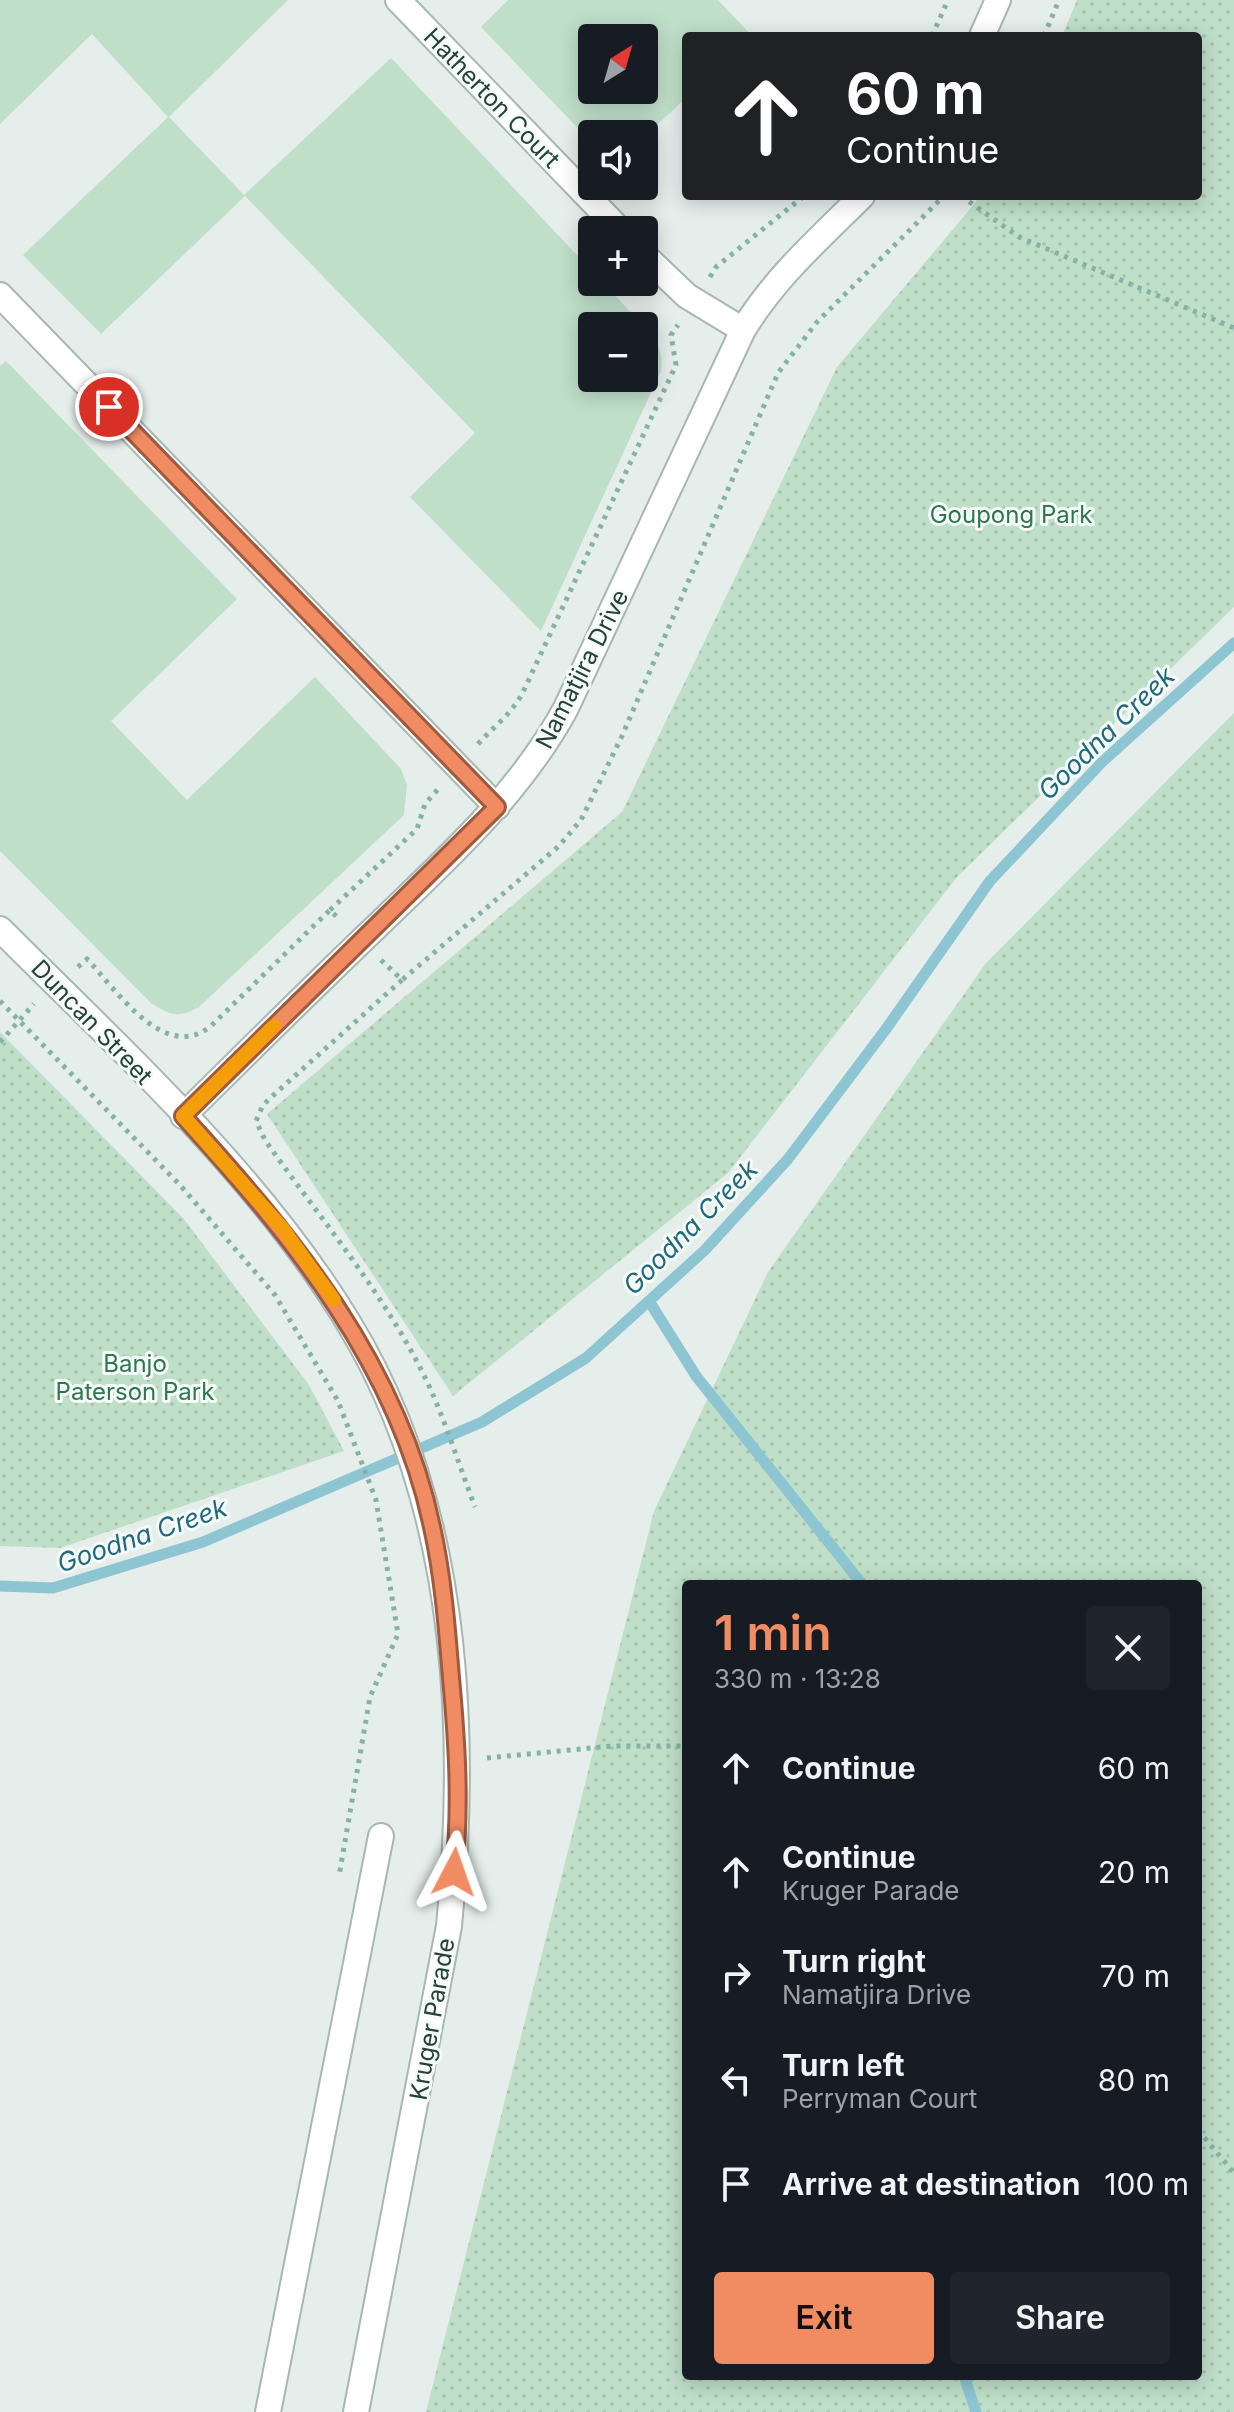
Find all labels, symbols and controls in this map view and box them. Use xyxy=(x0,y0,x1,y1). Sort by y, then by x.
street label: Hatherton Court xyxy=(418,22,566,174)
north arrow xyxy=(578,24,658,104)
map controls xyxy=(578,24,658,392)
text: 60 m xyxy=(846,60,985,128)
icon: ahead xyxy=(714,64,818,168)
button: sound xyxy=(578,120,658,200)
text: Continue xyxy=(846,128,999,172)
button: + xyxy=(578,216,658,296)
button: − xyxy=(578,312,658,392)
pin xyxy=(75,373,143,441)
icon: arrive xyxy=(87,385,131,429)
park label: Goupong Park xyxy=(930,500,1092,529)
street label: Namatjira Drive xyxy=(529,585,635,753)
water label: Goodna Creek xyxy=(1031,660,1181,806)
street label: Duncan Street xyxy=(25,954,159,1090)
water label: Goodna Creek xyxy=(616,1153,764,1301)
park label: Banjo Paterson Park xyxy=(56,1349,214,1406)
water label: Goodna Creek xyxy=(53,1491,232,1579)
text: 1 min xyxy=(714,1603,832,1662)
button: close xyxy=(1086,1606,1170,1690)
text: 330 m · 13:28 xyxy=(714,1663,881,1694)
icon: ahead xyxy=(714,1746,758,1790)
text: Continue xyxy=(782,1750,916,1786)
text: 60 m xyxy=(1098,1750,1170,1786)
position arrow xyxy=(412,1830,496,1914)
text: Continue xyxy=(782,1839,916,1875)
icon: ahead xyxy=(714,1850,758,1894)
text: 20 m xyxy=(1098,1854,1170,1890)
text: Kruger Parade xyxy=(782,1875,960,1906)
street label: Kruger Parade xyxy=(403,1936,461,2102)
text: Turn right xyxy=(782,1943,926,1979)
icon: right xyxy=(714,1954,758,1998)
text: 70 m xyxy=(1100,1958,1170,1994)
text: Namatjira Drive xyxy=(782,1979,971,2010)
text: Turn left xyxy=(782,2047,904,2083)
icon: left xyxy=(714,2058,758,2102)
text: 80 m xyxy=(1098,2062,1170,2098)
text: Perryman Court xyxy=(782,2083,977,2114)
icon: arrive xyxy=(714,2162,758,2206)
text: Arrive at destination xyxy=(782,2166,1080,2202)
text: 100 m xyxy=(1104,2166,1189,2202)
button: Exit xyxy=(714,2272,934,2364)
button: Share xyxy=(950,2272,1170,2364)

